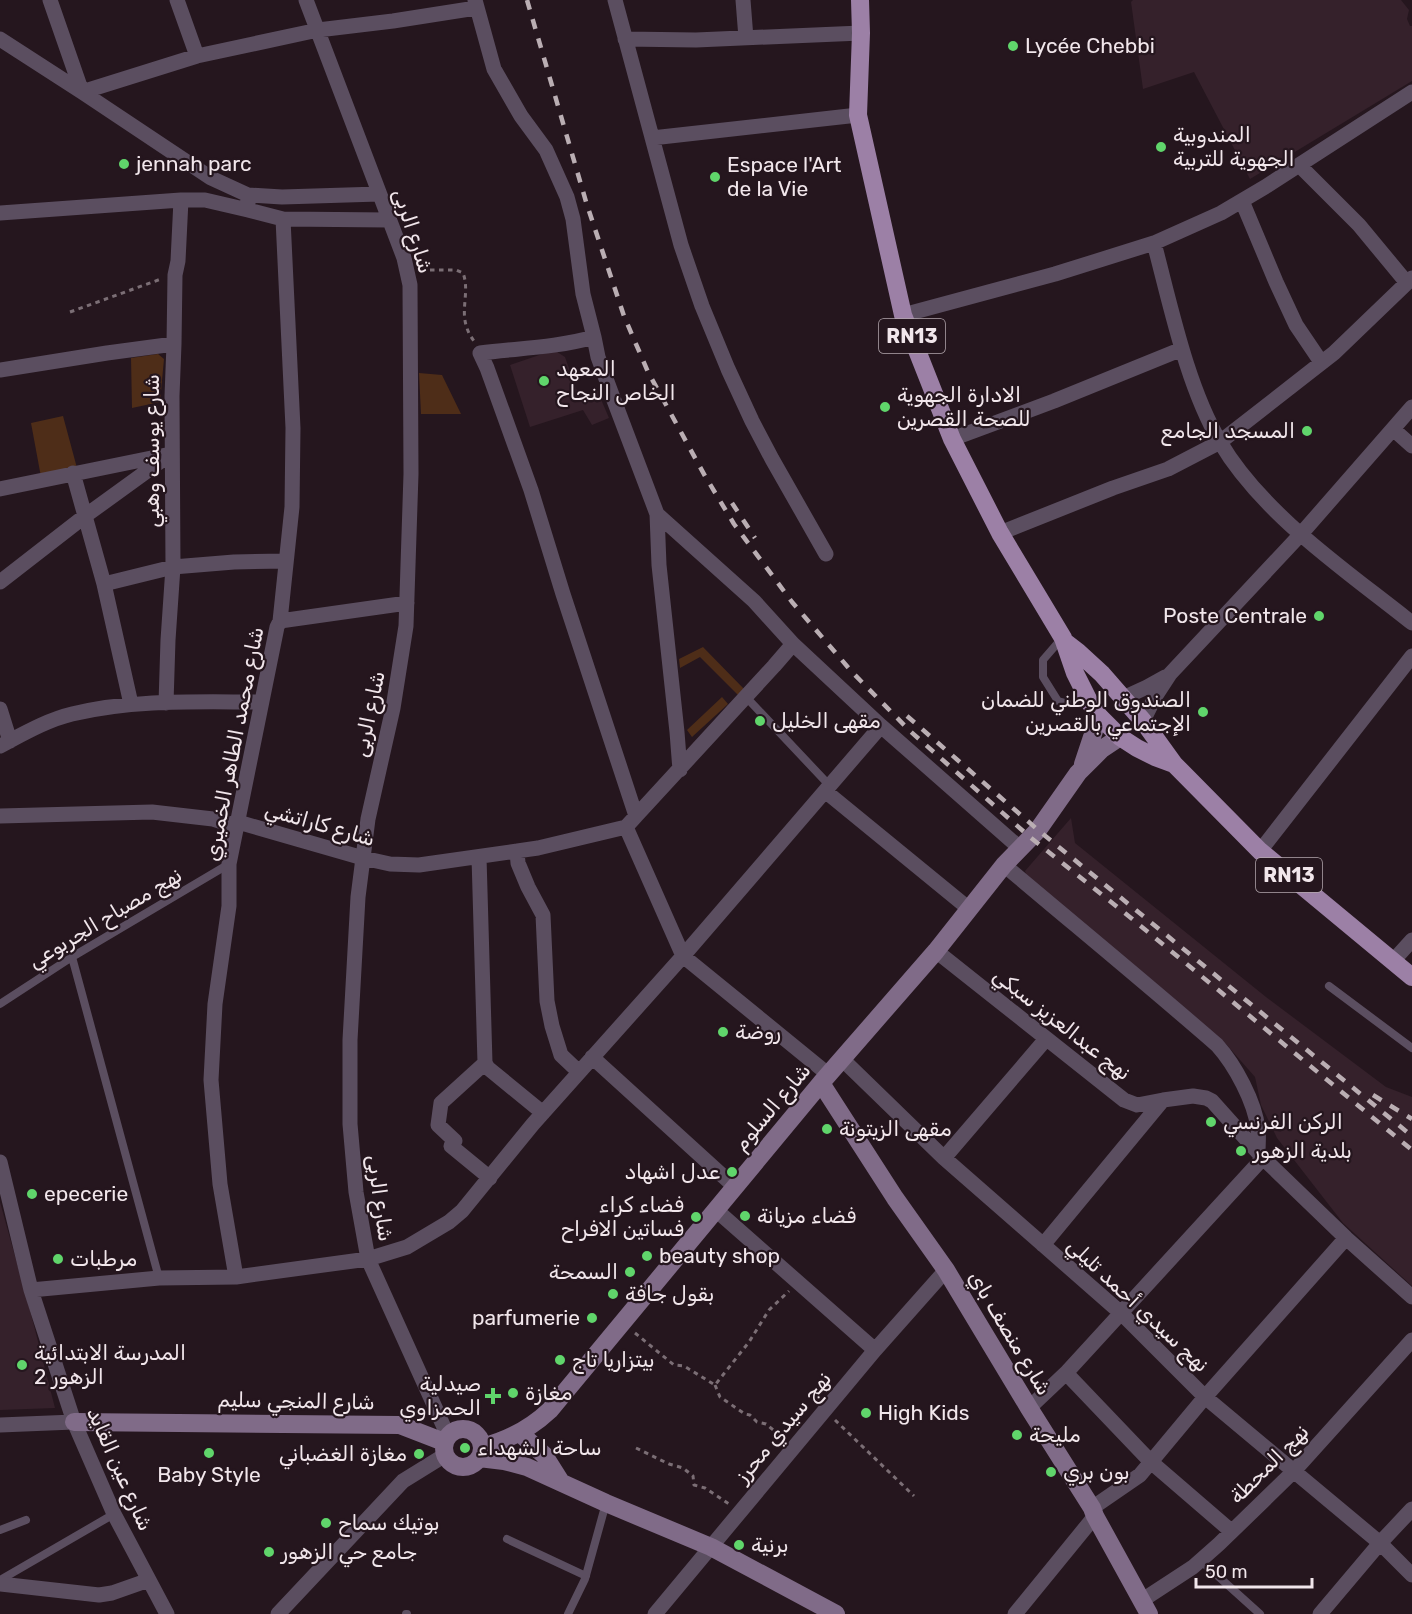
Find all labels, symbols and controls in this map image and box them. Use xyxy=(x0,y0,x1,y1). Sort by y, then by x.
place label: Lycée Chebbi xyxy=(1025,33,1155,58)
marker: Lycée Chebbi xyxy=(1006,39,1020,53)
place label: المندوبية الجهوية للتربية xyxy=(1173,122,1295,171)
marker: المندوبية الجهوية للتربية xyxy=(1154,140,1168,154)
place label: jennah parc xyxy=(135,151,252,176)
place label: Espace l'Art de la Vie xyxy=(727,152,842,201)
marker: jennah parc xyxy=(117,157,131,171)
marker: Espace l'Art de la Vie xyxy=(708,170,722,184)
street label: شارع الربى xyxy=(386,185,439,277)
road number: RN13 xyxy=(879,319,945,353)
place label: المعهد الخاص النجاح xyxy=(556,356,676,407)
street label: شارع يوسف وهبي xyxy=(139,374,168,528)
marker: المعهد الخاص النجاح xyxy=(537,374,551,388)
place label: الادارة الجهوية للصحة القصرين xyxy=(897,382,1031,431)
marker: الادارة الجهوية للصحة القصرين xyxy=(878,400,892,414)
place label: المسجد الجامع xyxy=(1161,418,1295,446)
marker: المسجد الجامع xyxy=(1300,424,1314,438)
place label: Poste Centrale xyxy=(1163,603,1307,628)
marker: Poste Centrale xyxy=(1312,609,1326,623)
street label: شارع محمد الطاهر الخميري xyxy=(199,625,270,864)
street label: شارع الربى xyxy=(347,669,392,760)
place label: الصندوق الوطني للضمان الإجتماعي بالقصرين xyxy=(981,687,1191,740)
marker: الصندوق الوطني للضمان الإجتماعي بالقصرين xyxy=(1196,705,1210,719)
place label: مقهى الخليل xyxy=(772,708,881,733)
marker: مقهى الخليل xyxy=(753,714,767,728)
street label: شارع كاراتشي xyxy=(261,796,378,855)
road number: RN13 xyxy=(1256,858,1322,892)
street label: نهج مصباح الجربوعي xyxy=(23,862,188,977)
street label: نهج عبدالعزيز سبكي xyxy=(986,962,1136,1088)
place label: روضة xyxy=(735,1019,781,1045)
marker: روضة xyxy=(716,1025,730,1039)
street label: شارع السلوم xyxy=(728,1058,817,1157)
place label: الركن الفرنسي xyxy=(1223,1109,1343,1138)
marker: الركن الفرنسي xyxy=(1204,1115,1218,1129)
place label: مقهى الزيتونة xyxy=(839,1116,952,1141)
marker: مقهى الزيتونة xyxy=(820,1122,834,1136)
place label: بلدية الزهور xyxy=(1251,1138,1352,1163)
marker: بلدية الزهور xyxy=(1234,1144,1248,1158)
street label: شارع الربى xyxy=(360,1153,399,1243)
place label: عدل اشهاد xyxy=(624,1159,720,1184)
marker: عدل اشهاد xyxy=(725,1165,739,1179)
place label: epecerie xyxy=(44,1181,128,1206)
marker: epecerie xyxy=(25,1187,39,1201)
place label: فضاء كراء فساتين الافراح xyxy=(561,1192,684,1243)
place label: فضاء مزيانة xyxy=(757,1203,856,1228)
marker: فضاء مزيانة xyxy=(738,1209,752,1223)
marker: فضاء كراء فساتين الافراح xyxy=(689,1210,703,1224)
street label: نهج سيدي أحمد تليلي xyxy=(1059,1232,1215,1380)
place label: beauty shop xyxy=(659,1243,780,1268)
place label: مرطبات xyxy=(70,1246,137,1271)
marker: beauty shop xyxy=(640,1249,654,1263)
marker: مرطبات xyxy=(51,1252,65,1266)
place label: السمحة xyxy=(549,1259,618,1284)
marker: السمحة xyxy=(623,1265,637,1279)
street label: شارع منصف باي xyxy=(962,1266,1057,1400)
place label: بقول جافة xyxy=(625,1281,714,1306)
marker: بقول جافة xyxy=(606,1287,620,1301)
place label: parfumerie xyxy=(472,1305,580,1330)
marker: parfumerie xyxy=(585,1311,599,1325)
place label: المدرسة الابتدائية الزهور 2 xyxy=(34,1340,186,1389)
place label: بيتزاريا تاج xyxy=(572,1347,655,1374)
marker: بيتزاريا تاج xyxy=(553,1353,567,1367)
marker: المدرسة الابتدائية الزهور 2 xyxy=(15,1358,29,1372)
street label: نهج سيدي محرز xyxy=(728,1366,838,1490)
place label: صيدلية الحمزاوي xyxy=(399,1371,481,1422)
place label: مغازة xyxy=(525,1380,572,1405)
marker: مغازة xyxy=(506,1386,520,1400)
street label: شارع المنجي سليم xyxy=(217,1387,375,1418)
marker: صيدلية الحمزاوي xyxy=(486,1389,500,1403)
place label: High Kids xyxy=(878,1400,969,1425)
street label: شارع عين القايد xyxy=(80,1403,159,1535)
marker: High Kids xyxy=(859,1406,873,1420)
street label: نهج المحطة xyxy=(1224,1419,1315,1510)
place label: مليحة xyxy=(1029,1422,1081,1447)
marker: مليحة xyxy=(1010,1428,1024,1442)
place label: ساحة الشهداء xyxy=(477,1435,602,1460)
place label: مغازة الغضباني xyxy=(279,1441,407,1470)
marker: ساحة الشهداء xyxy=(458,1441,472,1455)
marker: Baby Style xyxy=(202,1446,216,1460)
marker: مغازة الغضباني xyxy=(412,1447,426,1461)
place label: بون بري xyxy=(1063,1459,1130,1486)
place label: Baby Style xyxy=(157,1462,261,1487)
marker: بون بري xyxy=(1044,1465,1058,1479)
place label: بوتيك سماح xyxy=(338,1510,440,1537)
marker: بوتيك سماح xyxy=(319,1516,333,1530)
place label: برنية xyxy=(751,1532,789,1557)
marker: برنية xyxy=(732,1538,746,1552)
place label: جامع حي الزهور xyxy=(279,1539,417,1568)
marker: جامع حي الزهور xyxy=(262,1545,276,1559)
scale bar xyxy=(1196,1551,1312,1589)
text: 50 m xyxy=(1205,1561,1248,1583)

